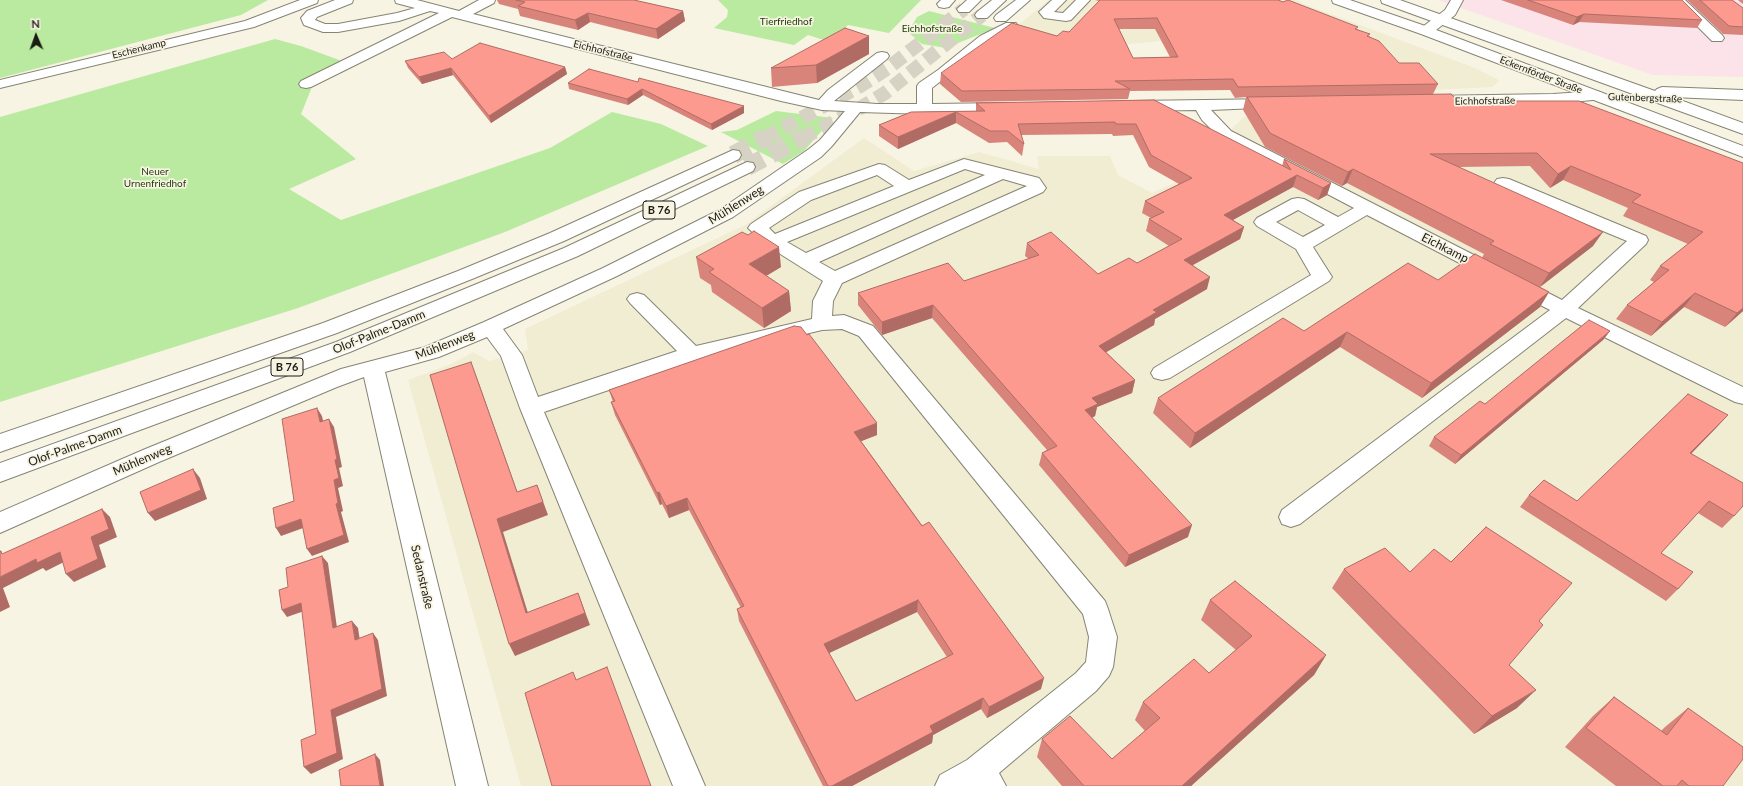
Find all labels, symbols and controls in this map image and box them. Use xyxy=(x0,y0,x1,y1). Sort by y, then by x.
north arrow xyxy=(16,16,56,56)
park label: Tierfriedhof xyxy=(760,16,812,28)
text: N xyxy=(31,17,40,30)
park label: Eichhofstraße xyxy=(902,23,962,35)
street label: Eschenkamp xyxy=(111,37,167,61)
street label: Eichhofstraße xyxy=(572,38,634,64)
street label: Eckernförder Straße xyxy=(1498,54,1584,96)
street label: Gutenbergstraße xyxy=(1608,91,1682,105)
street label: Eichhofstraße xyxy=(1455,94,1515,108)
park label: Neuer Urnenfriedhof xyxy=(124,166,186,190)
street label: Mühlenweg xyxy=(706,182,766,228)
road number: B 76 xyxy=(643,201,675,219)
street label: Eichkamp xyxy=(1419,230,1471,266)
street label: Olof-Palme-Damm xyxy=(331,307,427,357)
street label: Mühlenweg xyxy=(413,327,477,363)
road number: B 76 xyxy=(271,358,303,376)
street label: Olof-Palme-Damm xyxy=(26,422,124,470)
street label: Mühlenweg xyxy=(111,441,173,479)
street label: Sedanstraße xyxy=(408,544,436,610)

